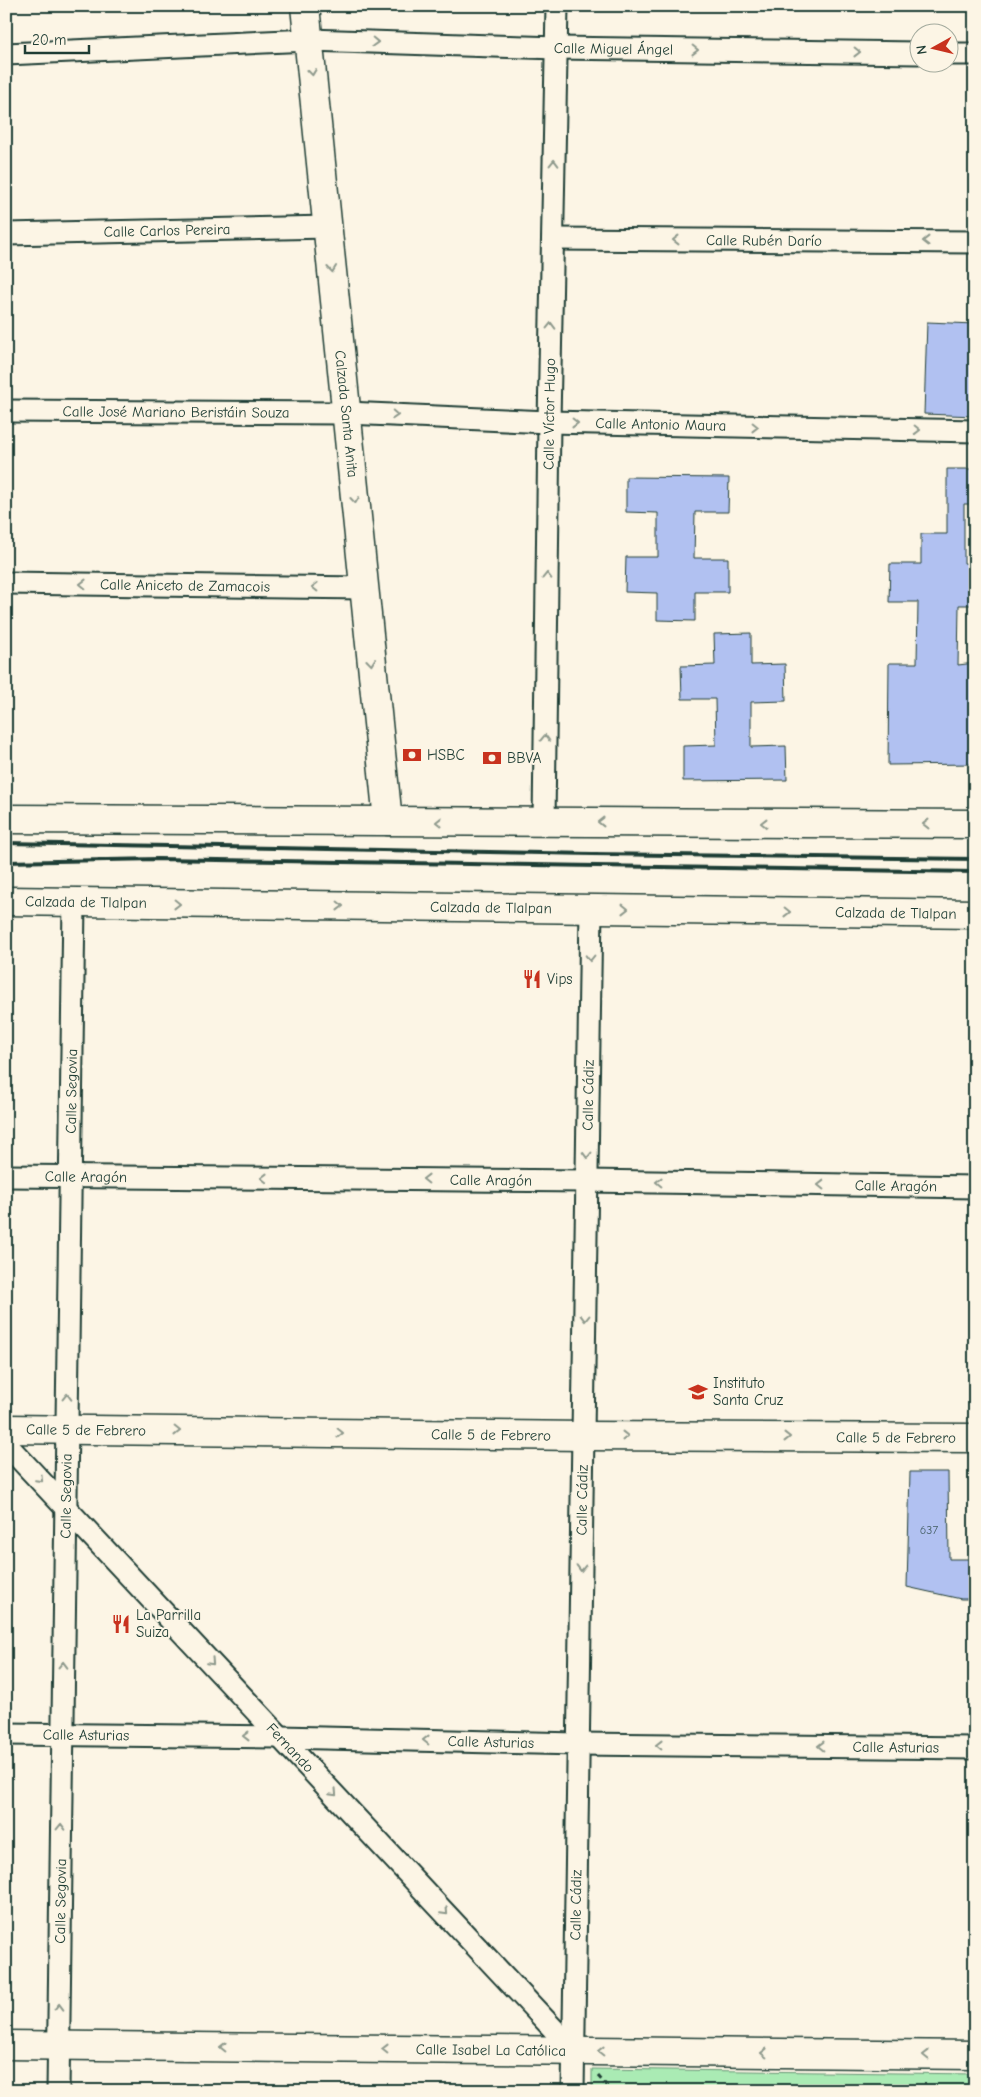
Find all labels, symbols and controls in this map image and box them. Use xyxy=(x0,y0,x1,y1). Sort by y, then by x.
scale bar xyxy=(25,22,89,54)
north arrow xyxy=(908,22,958,72)
text: 20 m xyxy=(32,31,66,49)
one-way arrow xyxy=(372,37,379,47)
street label: Calle Miguel Ángel xyxy=(554,39,673,59)
text: N xyxy=(913,44,931,55)
one-way arrow xyxy=(692,45,699,55)
one-way arrow xyxy=(854,47,862,58)
one-way arrow xyxy=(306,68,317,76)
one-way arrow xyxy=(549,159,559,167)
street label: Calle Carlos Pereira xyxy=(103,220,231,241)
street label: Calle Rubén Darío xyxy=(706,231,822,250)
one-way arrow xyxy=(672,234,680,245)
one-way arrow xyxy=(922,236,930,247)
one-way arrow xyxy=(326,265,337,273)
one-way arrow xyxy=(546,322,556,330)
street label: Calzada Santa Anita xyxy=(331,349,362,478)
street label: Calle Víctor Hugo xyxy=(539,358,559,470)
street label: Calle José Mariano Beristáin Souza xyxy=(63,402,289,422)
one-way arrow xyxy=(392,410,399,420)
street label: Calle Antonio Maura xyxy=(595,414,726,435)
one-way arrow xyxy=(572,418,579,428)
one-way arrow xyxy=(751,421,759,432)
one-way arrow xyxy=(914,425,922,435)
one-way arrow xyxy=(349,496,360,504)
one-way arrow xyxy=(542,572,552,580)
street label: Calle Aniceto de Zamacois xyxy=(100,575,270,596)
one-way arrow xyxy=(79,579,86,589)
one-way arrow xyxy=(311,582,318,592)
one-way arrow xyxy=(366,658,377,666)
one-way arrow xyxy=(540,734,550,742)
bank icon: HSBC xyxy=(401,744,423,766)
place label: HSBC xyxy=(427,746,465,764)
bank icon: BBVA xyxy=(481,747,503,769)
place label: BBVA xyxy=(507,749,542,767)
one-way arrow xyxy=(434,817,442,827)
one-way arrow xyxy=(597,817,604,827)
one-way arrow xyxy=(759,818,767,828)
one-way arrow xyxy=(922,819,930,829)
street label: Calzada de Tlalpan xyxy=(25,892,147,912)
street label: Calzada de Tlalpan xyxy=(430,898,552,917)
one-way arrow xyxy=(174,899,182,909)
one-way arrow xyxy=(336,901,344,911)
street label: Calzada de Tlalpan xyxy=(835,903,957,923)
one-way arrow xyxy=(621,904,629,915)
one-way arrow xyxy=(784,906,792,917)
one-way arrow xyxy=(585,954,595,962)
restaurant icon: Vips xyxy=(521,968,543,990)
place label: Vips xyxy=(547,970,573,988)
street label: Calle Segovia xyxy=(62,1048,81,1134)
street label: Calle Cádiz xyxy=(579,1059,598,1131)
one-way arrow xyxy=(582,1152,592,1159)
street label: Calle Aragón xyxy=(45,1167,127,1186)
street label: Calle Aragón xyxy=(450,1171,532,1190)
one-way arrow xyxy=(259,1173,267,1183)
one-way arrow xyxy=(422,1174,430,1184)
street label: Calle Aragón xyxy=(855,1176,937,1195)
one-way arrow xyxy=(654,1177,662,1187)
one-way arrow xyxy=(817,1179,825,1190)
one-way arrow xyxy=(580,1314,590,1322)
place label: Instituto Santa Cruz xyxy=(713,1374,784,1409)
school or university icon: Instituto Santa Cruz xyxy=(687,1381,709,1403)
one-way arrow xyxy=(62,1393,72,1400)
street label: Calle 5 de Febrero xyxy=(26,1420,146,1440)
street label: Calle 5 de Febrero xyxy=(431,1425,551,1445)
one-way arrow xyxy=(174,1426,182,1436)
one-way arrow xyxy=(336,1428,344,1438)
street label: Calle 5 de Febrero xyxy=(836,1428,956,1447)
one-way arrow xyxy=(621,1431,629,1442)
one-way arrow xyxy=(784,1432,792,1442)
street label: Calle Segovia xyxy=(56,1453,76,1539)
street label: Calle Cádiz xyxy=(572,1464,592,1536)
one-way arrow xyxy=(34,1474,43,1483)
house number: 637 xyxy=(920,1523,938,1537)
one-way arrow xyxy=(576,1564,586,1572)
place label: La Parrilla Suiza xyxy=(136,1606,201,1641)
restaurant icon: La Parrilla Suiza xyxy=(110,1613,132,1635)
one-way arrow xyxy=(205,1656,214,1665)
one-way arrow xyxy=(58,1660,69,1668)
street label: Fernando xyxy=(263,1719,318,1776)
street label: Calle Asturias xyxy=(43,1725,129,1744)
one-way arrow xyxy=(242,1731,250,1741)
street label: Calle Asturias xyxy=(448,1732,534,1752)
one-way arrow xyxy=(422,1735,430,1746)
street label: Calle Asturias xyxy=(853,1738,939,1757)
one-way arrow xyxy=(654,1740,662,1750)
one-way arrow xyxy=(817,1741,825,1752)
one-way arrow xyxy=(328,1787,337,1796)
one-way arrow xyxy=(56,1823,66,1830)
street label: Calle Segovia xyxy=(51,1858,70,1944)
street label: Calle Cádiz xyxy=(566,1869,585,1941)
one-way arrow xyxy=(439,1906,448,1915)
one-way arrow xyxy=(54,2003,64,2010)
street label: Calle Isabel La Católica xyxy=(416,2040,566,2060)
one-way arrow xyxy=(218,2042,226,2052)
one-way arrow xyxy=(381,2044,388,2054)
one-way arrow xyxy=(597,2046,604,2056)
one-way arrow xyxy=(759,2048,767,2058)
one-way arrow xyxy=(922,2049,930,2060)

